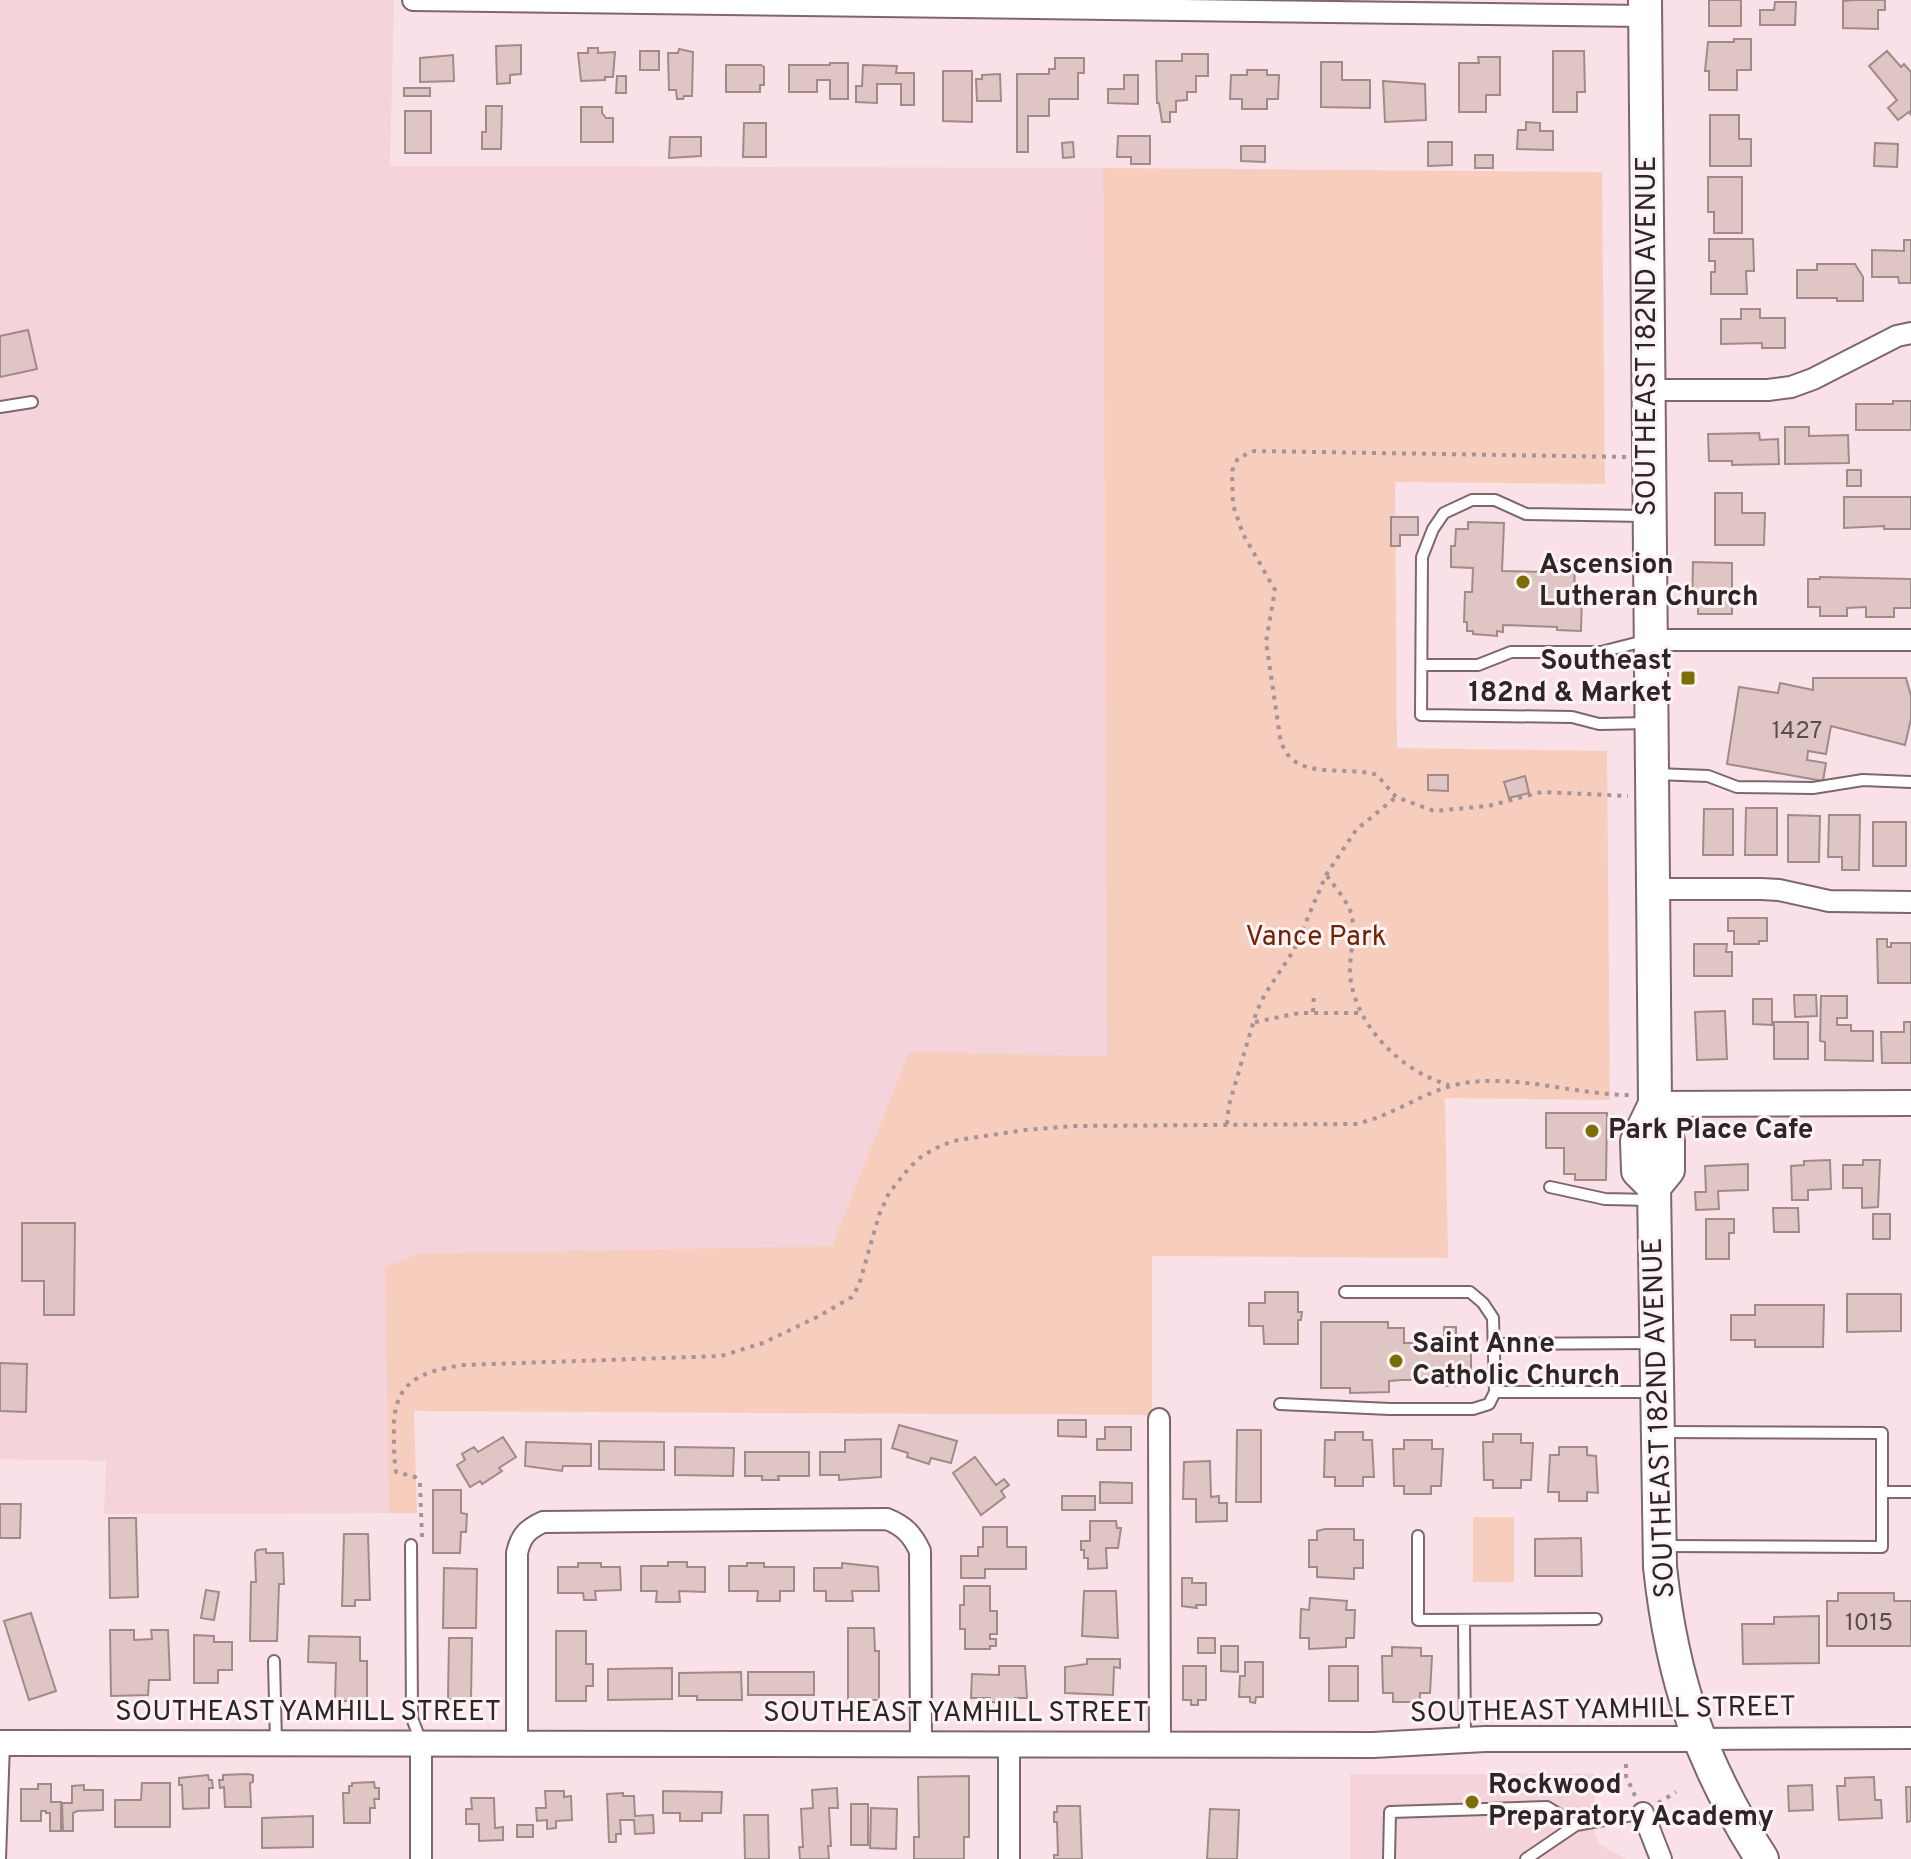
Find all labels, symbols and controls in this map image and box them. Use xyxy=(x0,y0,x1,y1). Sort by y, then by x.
street label: SOUTHEAST 182ND AVENUE xyxy=(1630,156,1666,516)
place label: Ascension Lutheran Church xyxy=(1539,548,1759,616)
marker: Ascension Lutheran Church xyxy=(1514,573,1532,591)
place label: Southeast 182nd & Market xyxy=(1468,644,1672,712)
marker: Southeast 182nd & Market xyxy=(1679,669,1697,687)
house number: 1427 xyxy=(1772,717,1822,747)
park label: Vance Park xyxy=(1245,920,1387,956)
place label: Park Place Cafe xyxy=(1608,1113,1813,1149)
marker: Park Place Cafe xyxy=(1583,1122,1601,1140)
street label: SOUTHEAST 182ND AVENUE xyxy=(1636,1237,1684,1599)
place label: Saint Anne Catholic Church xyxy=(1412,1327,1620,1395)
marker: Saint Anne Catholic Church xyxy=(1387,1352,1405,1370)
house number: 1015 xyxy=(1845,1609,1893,1639)
street label: SOUTHEAST YAMHILL STREET xyxy=(1410,1690,1796,1732)
street label: SOUTHEAST YAMHILL STREET xyxy=(115,1695,501,1731)
street label: SOUTHEAST YAMHILL STREET xyxy=(763,1696,1149,1732)
place label: Rockwood Preparatory Academy xyxy=(1488,1768,1774,1836)
marker: Rockwood Preparatory Academy xyxy=(1463,1793,1481,1811)

